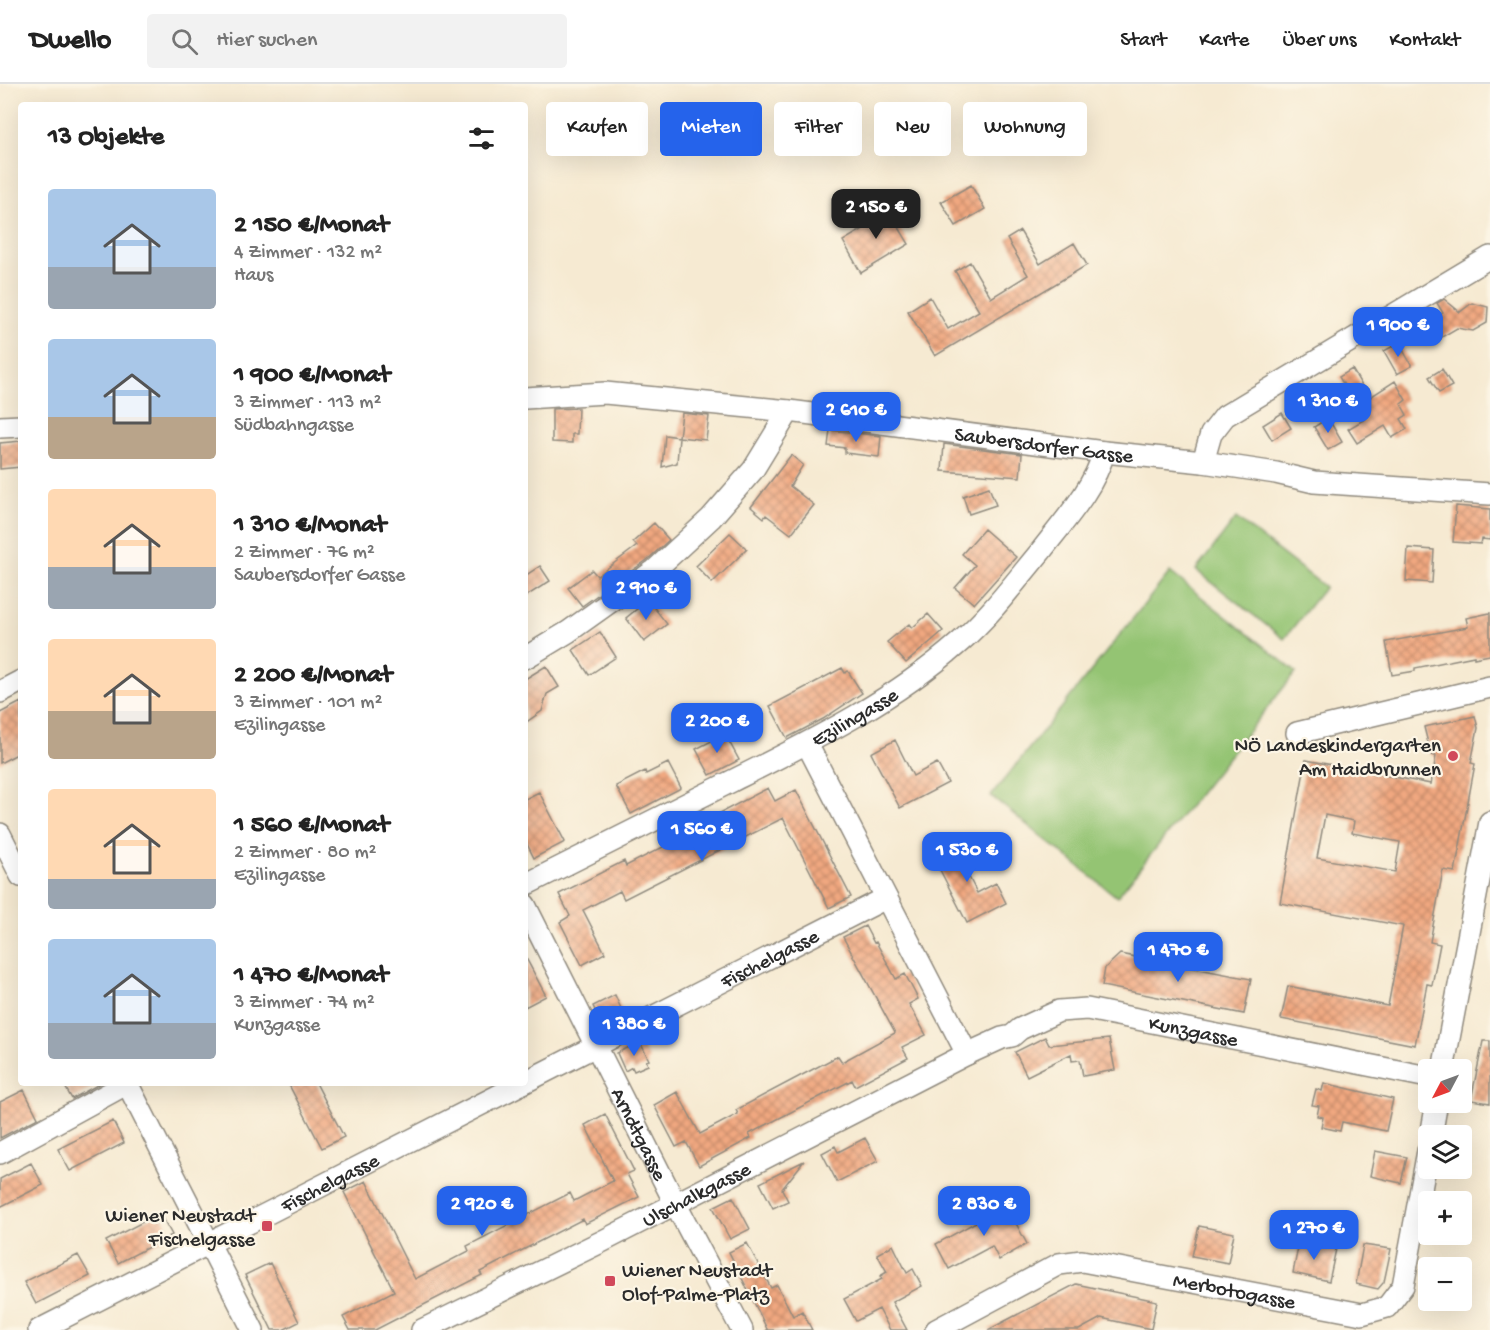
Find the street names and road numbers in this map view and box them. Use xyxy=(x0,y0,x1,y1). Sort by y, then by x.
street label: Saubersdorfer Gasse xyxy=(953,424,1135,471)
street label: Ezilingasse xyxy=(808,683,905,754)
street label: Fischelgasse xyxy=(717,925,825,997)
street label: Kunzgasse xyxy=(1146,1013,1241,1055)
street label: Arndtgasse xyxy=(603,1085,671,1187)
street label: Fischelgasse xyxy=(277,1149,385,1221)
street label: Ulschalkgasse xyxy=(639,1158,757,1235)
street label: Merbotogasse xyxy=(1170,1269,1298,1317)

